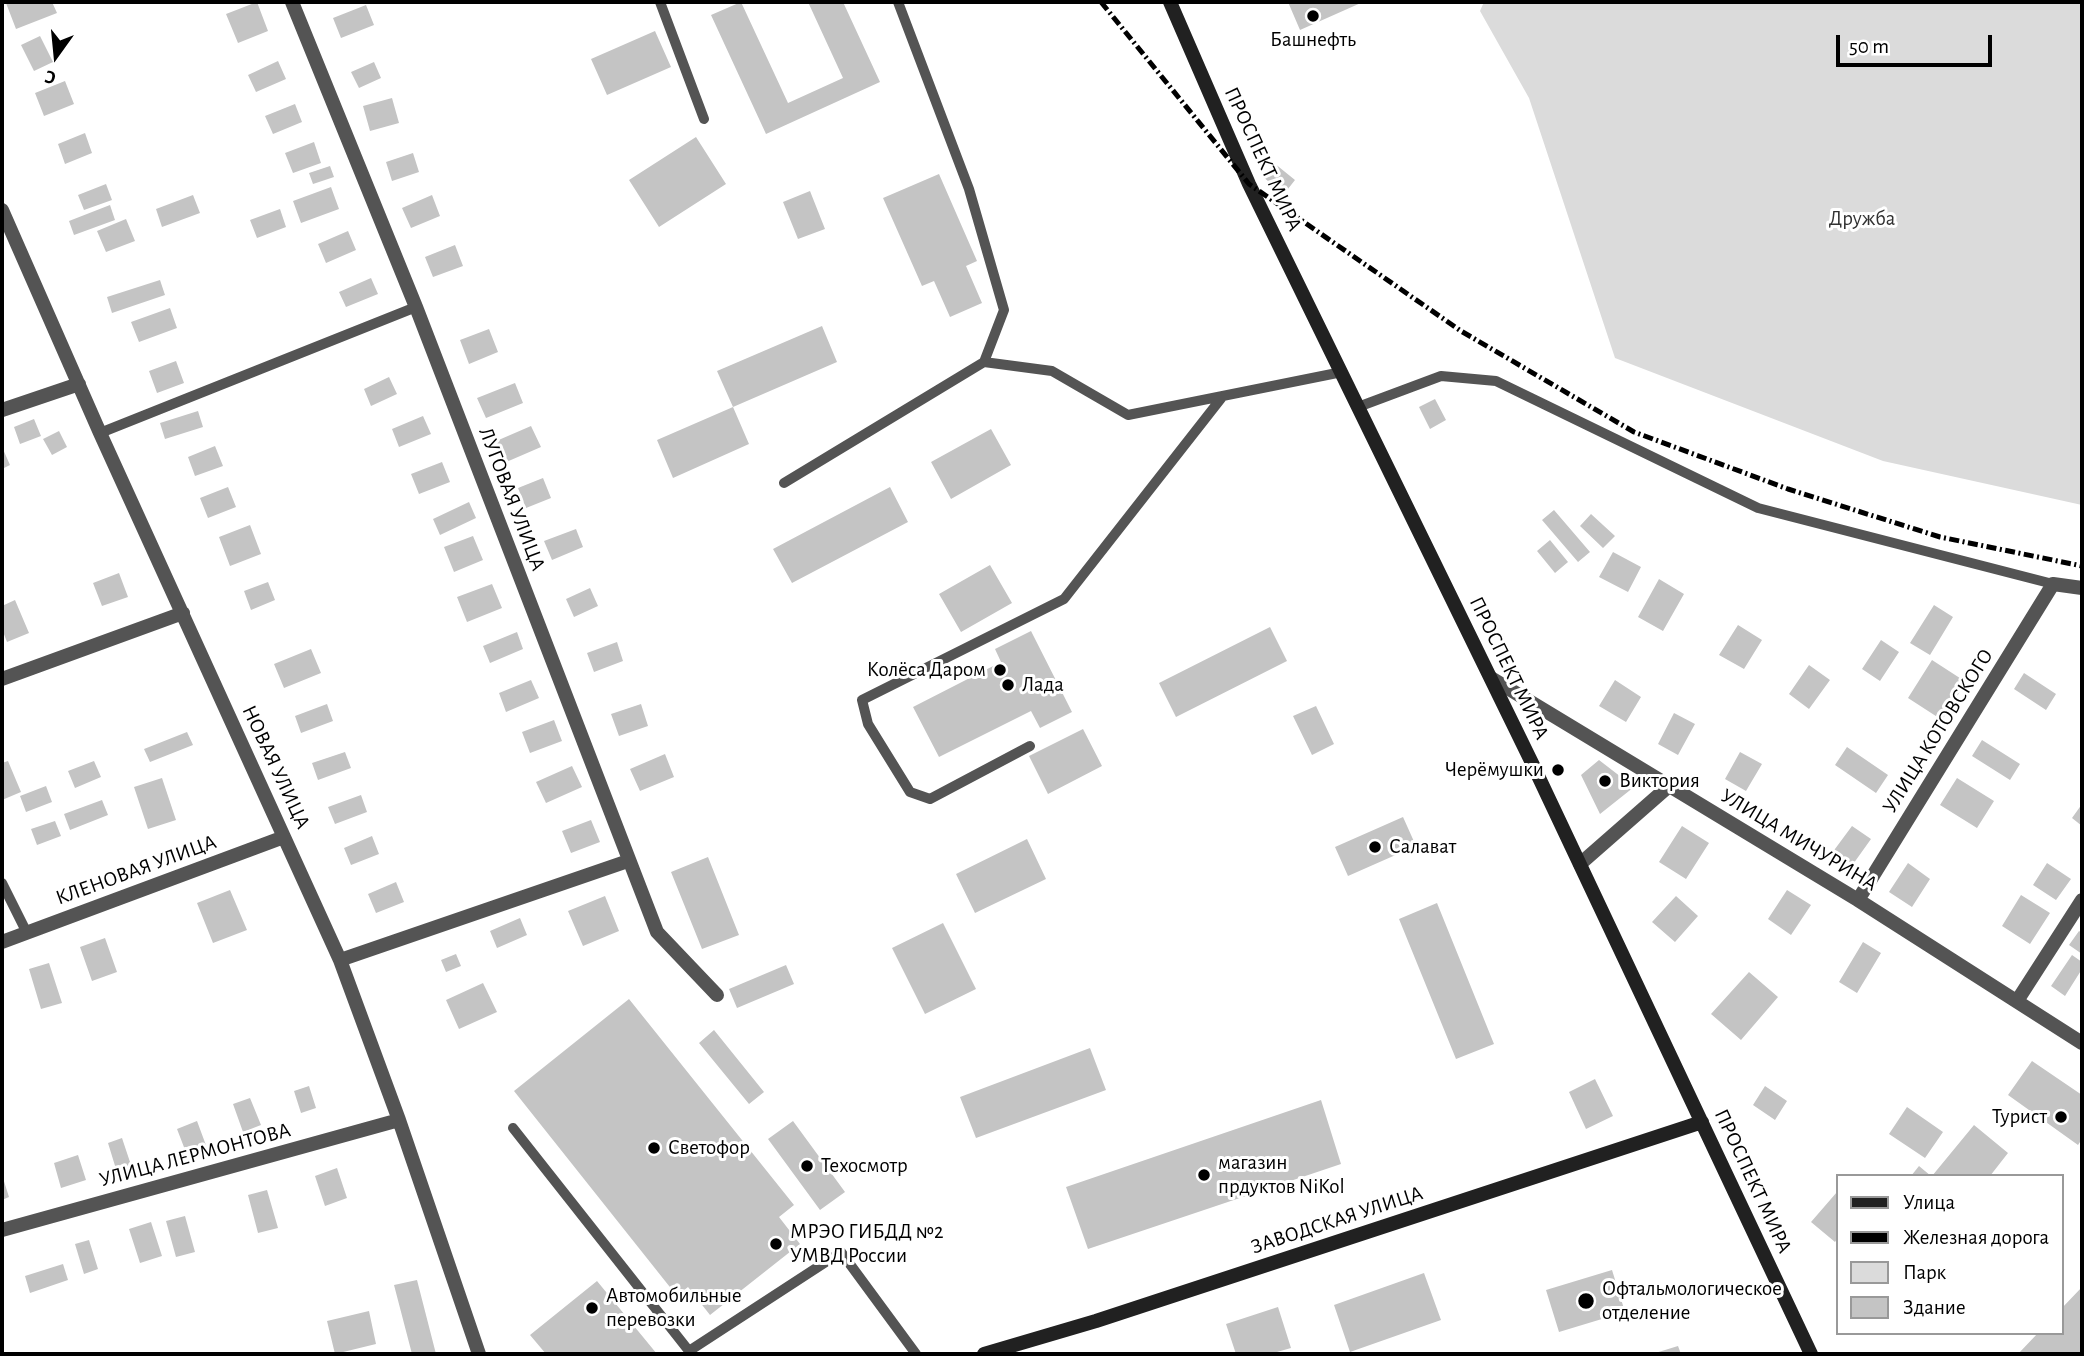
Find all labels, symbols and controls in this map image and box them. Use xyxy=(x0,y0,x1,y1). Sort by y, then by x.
marker: Башнефть xyxy=(1305,8,1321,24)
north arrow xyxy=(21,21,91,91)
scale bar xyxy=(1839,21,1995,65)
place label: Башнефть xyxy=(1270,27,1356,53)
text: 50 m xyxy=(1849,36,1889,57)
text: С xyxy=(43,66,58,87)
street label: ПРОСПЕКТ МИРА xyxy=(1219,83,1307,235)
park label: Дружба xyxy=(1829,206,1895,232)
street label: ЛУГОВАЯ УЛИЦА xyxy=(473,424,551,574)
street label: ПРОСПЕКТ МИРА xyxy=(1463,592,1555,744)
street label: УЛИЦА КОТОВСКОГО xyxy=(1877,644,1999,818)
place label: Колёса Даром xyxy=(867,657,986,683)
marker: Колёса Даром xyxy=(992,662,1008,678)
place label: Лада xyxy=(1022,672,1064,698)
marker: Лада xyxy=(1000,677,1016,693)
street label: НОВАЯ УЛИЦА xyxy=(236,701,316,833)
place label: Черёмушки xyxy=(1445,757,1544,783)
marker: Черёмушки xyxy=(1550,762,1566,778)
place label: Виктория xyxy=(1619,768,1700,794)
marker: Виктория xyxy=(1597,773,1613,789)
street label: УЛИЦА МИЧУРИНА xyxy=(1716,783,1882,897)
street label: КЛЕНОВАЯ УЛИЦА xyxy=(52,829,220,911)
place label: Салават xyxy=(1389,834,1456,860)
marker: Салават xyxy=(1367,839,1383,855)
place label: Турист xyxy=(1992,1104,2047,1130)
street label: ПРОСПЕКТ МИРА xyxy=(1709,1105,1797,1257)
marker: Турист xyxy=(2053,1109,2069,1125)
street label: УЛИЦА ЛЕРМОНТОВА xyxy=(97,1117,293,1193)
place label: Светофор xyxy=(668,1135,750,1161)
marker: Светофор xyxy=(646,1140,662,1156)
place label: магазин прдуктов NiKol xyxy=(1218,1150,1345,1200)
place label: Техосмотр xyxy=(821,1153,908,1179)
marker: Техосмотр xyxy=(799,1158,815,1174)
marker: магазин прдуктов NiKol xyxy=(1196,1167,1212,1183)
legend xyxy=(1836,1174,2063,1335)
street label: ЗАВОДСКАЯ УЛИЦА xyxy=(1248,1180,1426,1260)
text: Улица xyxy=(1903,1192,1955,1213)
place label: МРЭО ГИБДД №2 УМВД России xyxy=(790,1219,943,1269)
text: Железная дорога xyxy=(1903,1227,2049,1248)
marker: МРЭО ГИБДД №2 УМВД России xyxy=(768,1236,784,1252)
text: Парк xyxy=(1903,1262,1946,1283)
place label: Офтальмологическое отделение xyxy=(1602,1276,1782,1326)
place label: Автомобильные перевозки xyxy=(606,1283,742,1333)
marker: Офтальмологическое отделение xyxy=(1576,1291,1596,1311)
text: Здание xyxy=(1903,1297,1966,1318)
marker: Автомобильные перевозки xyxy=(584,1300,600,1316)

